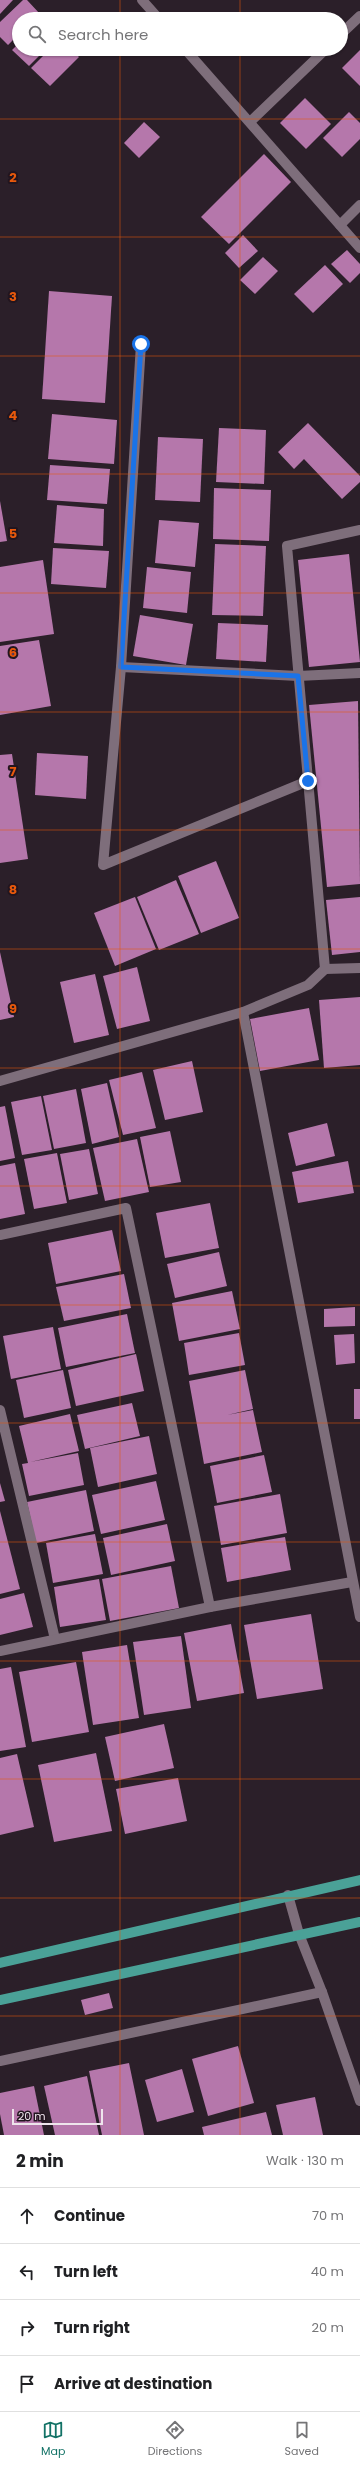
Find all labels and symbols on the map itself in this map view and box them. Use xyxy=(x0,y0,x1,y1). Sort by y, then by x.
text: 2 xyxy=(9,168,17,187)
text: 3 xyxy=(9,287,17,306)
route start xyxy=(132,335,150,353)
text: 4 xyxy=(9,406,18,425)
text: 5 xyxy=(9,524,17,543)
text: 6 xyxy=(9,643,17,662)
text: 7 xyxy=(10,762,17,781)
route end xyxy=(299,772,317,790)
text: 8 xyxy=(9,880,17,899)
text: 9 xyxy=(9,999,17,1018)
scale bar xyxy=(12,2107,103,2126)

